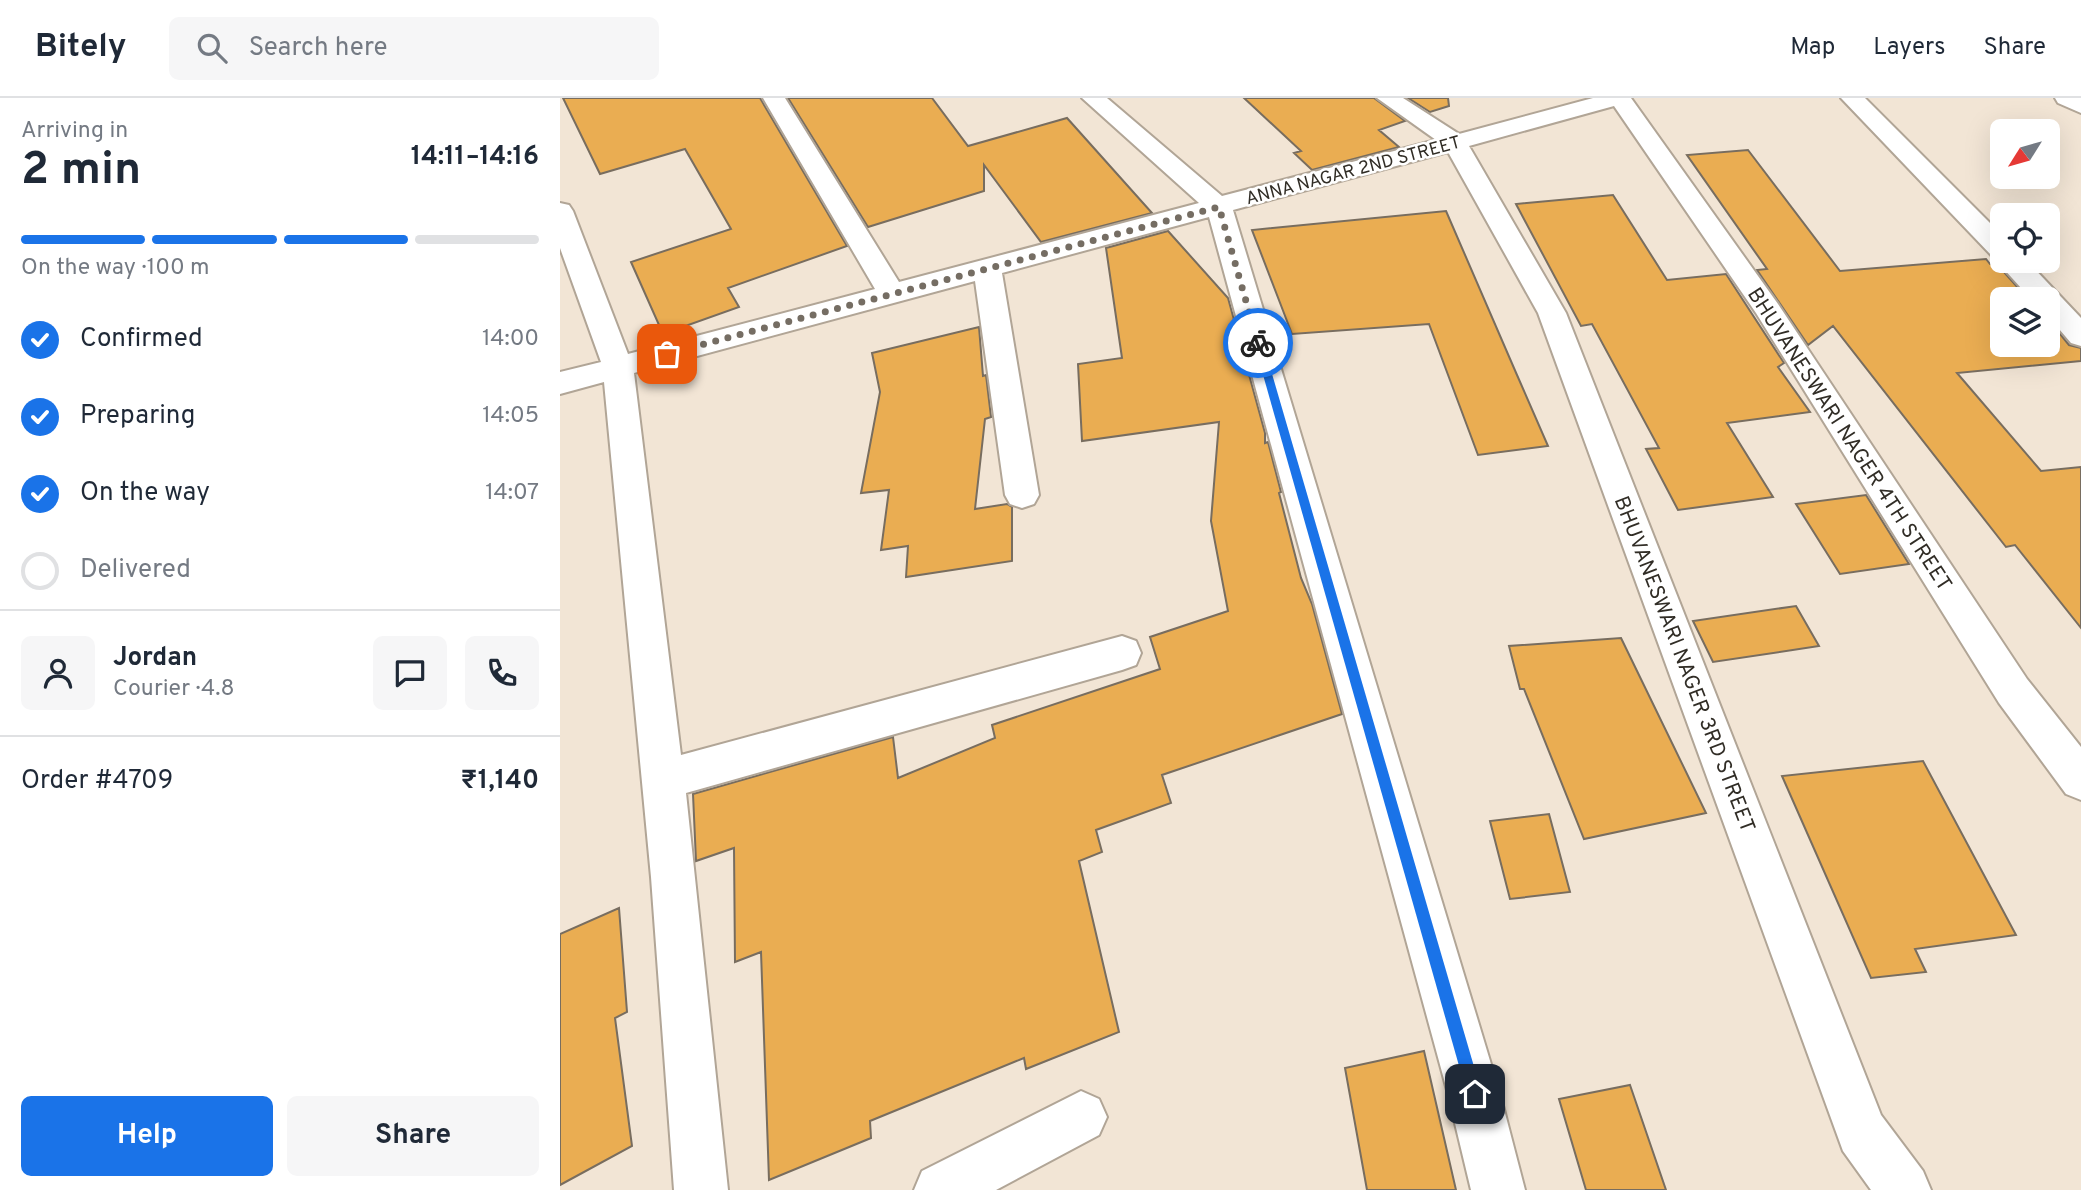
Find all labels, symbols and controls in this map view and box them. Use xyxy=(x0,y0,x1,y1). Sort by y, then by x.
search box xyxy=(169,17,659,80)
text: Bitely xyxy=(35,27,127,69)
icon: search xyxy=(193,29,231,67)
text: Search here xyxy=(249,32,388,65)
text: Map xyxy=(1790,33,1835,63)
text: Layers xyxy=(1873,33,1945,63)
text: Share xyxy=(1983,33,2046,63)
text: Arriving in xyxy=(21,117,128,146)
north arrow xyxy=(1990,119,2060,189)
map controls xyxy=(1990,119,2060,357)
street label: ANNA NAGAR 2ND STREET xyxy=(1243,132,1463,211)
text: 14:11–14:16 xyxy=(411,141,539,174)
text: 2 min xyxy=(21,142,141,201)
button: locate xyxy=(1990,203,2060,273)
text: On the way · 100 m xyxy=(21,254,210,283)
street label: BHUVANESWARI NAGER 4TH STREET xyxy=(1740,283,1957,597)
button: layers xyxy=(1990,287,2060,357)
courier xyxy=(1223,308,1293,378)
icon: check xyxy=(21,321,59,359)
text: Confirmed xyxy=(80,323,203,356)
pin xyxy=(637,324,697,384)
icon: bike xyxy=(1239,324,1277,362)
text: 14:00 xyxy=(482,325,539,354)
icon: bag xyxy=(648,335,686,373)
icon: check xyxy=(21,398,59,436)
text: Preparing xyxy=(80,400,195,433)
text: 14:05 xyxy=(482,402,539,431)
icon: check xyxy=(21,475,59,513)
text: On the way xyxy=(80,477,210,510)
text: 14:07 xyxy=(485,479,539,508)
street label: BHUVANESWARI NAGER 3RD STREET xyxy=(1607,493,1760,837)
text: Delivered xyxy=(80,554,191,587)
button: person xyxy=(21,636,95,710)
button: chat xyxy=(373,636,447,710)
button: phone xyxy=(465,636,539,710)
text: Jordan xyxy=(113,642,197,675)
text: Courier · 4.8 xyxy=(113,675,234,704)
text: Order #4709 xyxy=(21,765,173,798)
text: ₹1,140 xyxy=(461,765,539,798)
pin xyxy=(1445,1064,1505,1124)
icon: home xyxy=(1456,1075,1494,1113)
button: Help xyxy=(21,1096,273,1176)
button: Share xyxy=(287,1096,539,1176)

